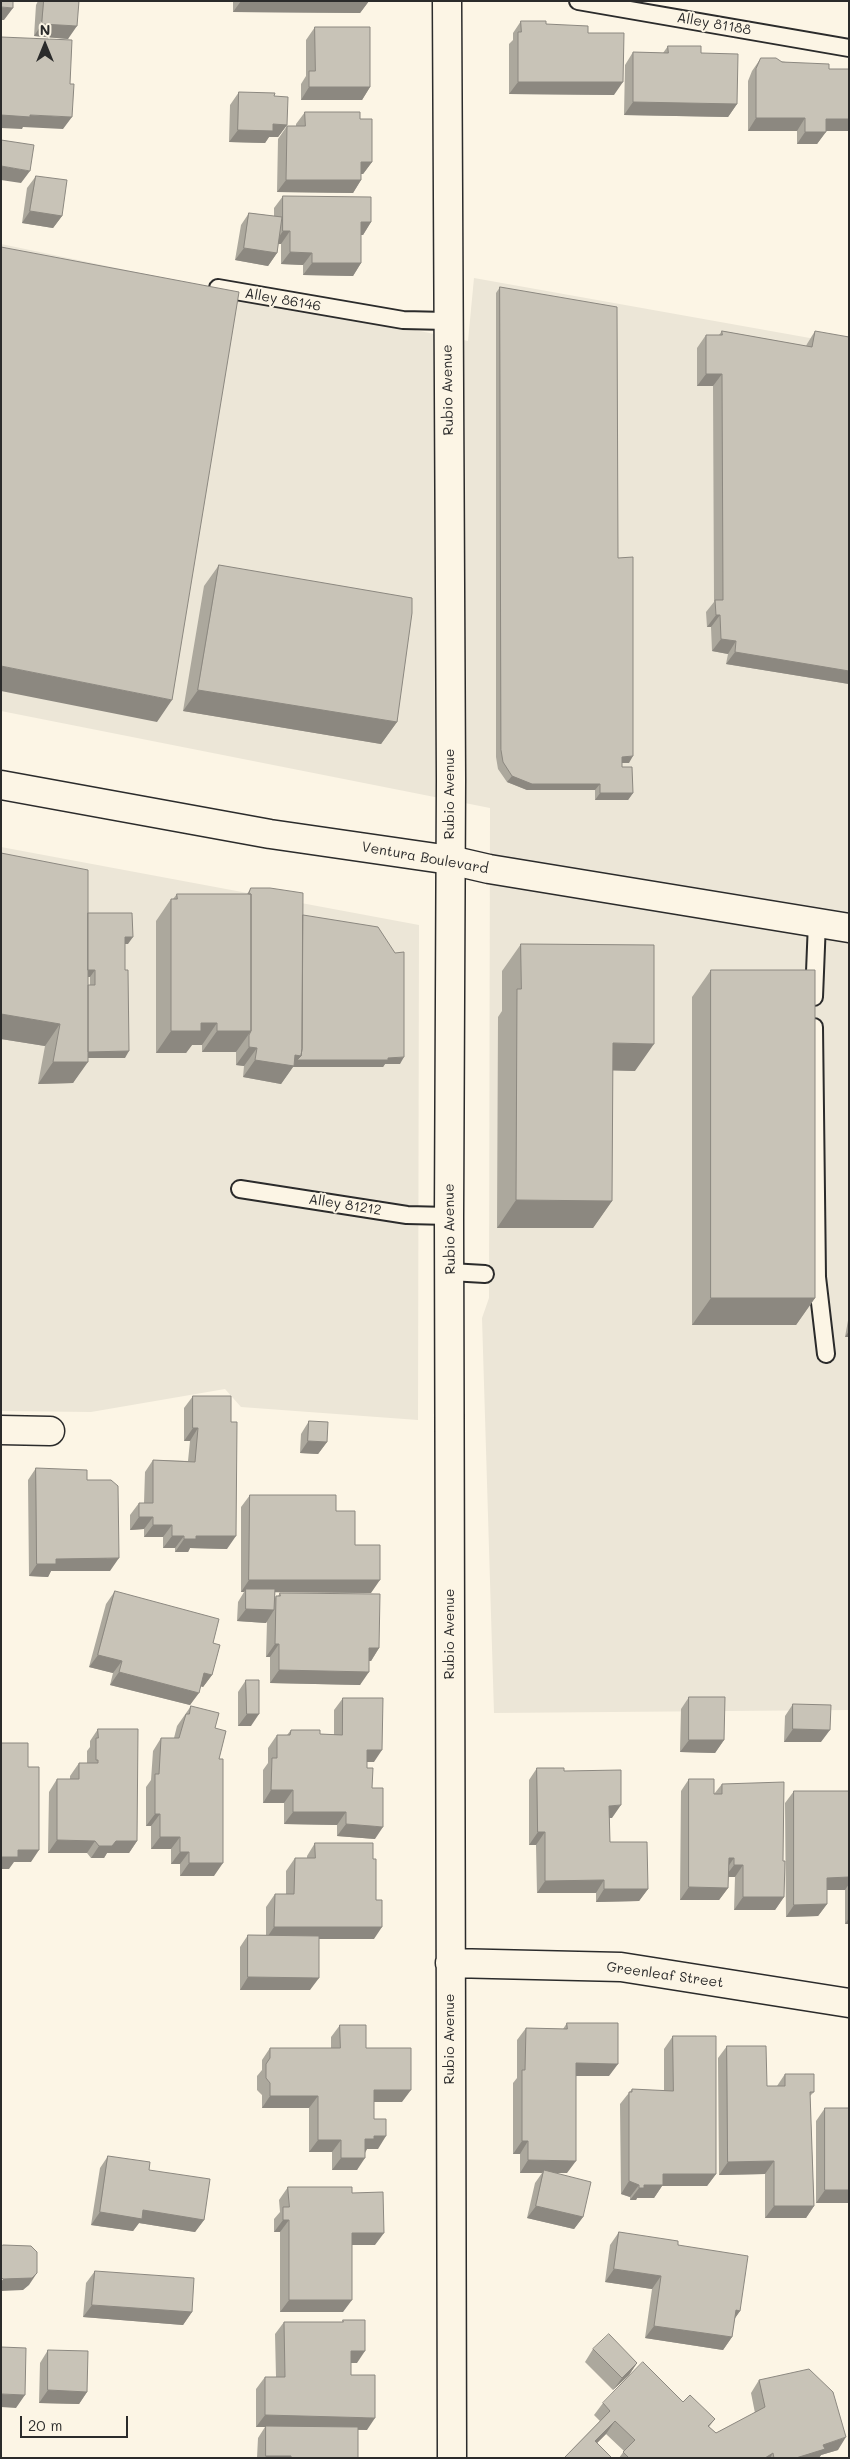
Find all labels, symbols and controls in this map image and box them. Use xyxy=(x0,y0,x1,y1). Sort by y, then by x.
street label: Alley 81188 xyxy=(676,9,752,39)
north arrow xyxy=(20,20,70,70)
text: N xyxy=(40,20,50,39)
street label: Alley 86146 xyxy=(244,285,322,315)
street label: Rubio Avenue xyxy=(439,344,457,436)
street label: Rubio Avenue xyxy=(442,748,458,840)
street label: Ventura Boulevard xyxy=(360,839,490,877)
street label: Rubio Avenue xyxy=(441,1183,459,1275)
street label: Alley 81212 xyxy=(307,1191,383,1219)
street label: Rubio Avenue xyxy=(442,1588,458,1680)
street label: Greenleaf Street xyxy=(605,1958,725,1992)
street label: Rubio Avenue xyxy=(442,1993,458,2085)
scale bar xyxy=(22,2406,130,2438)
text: 20 m xyxy=(28,2415,62,2435)

